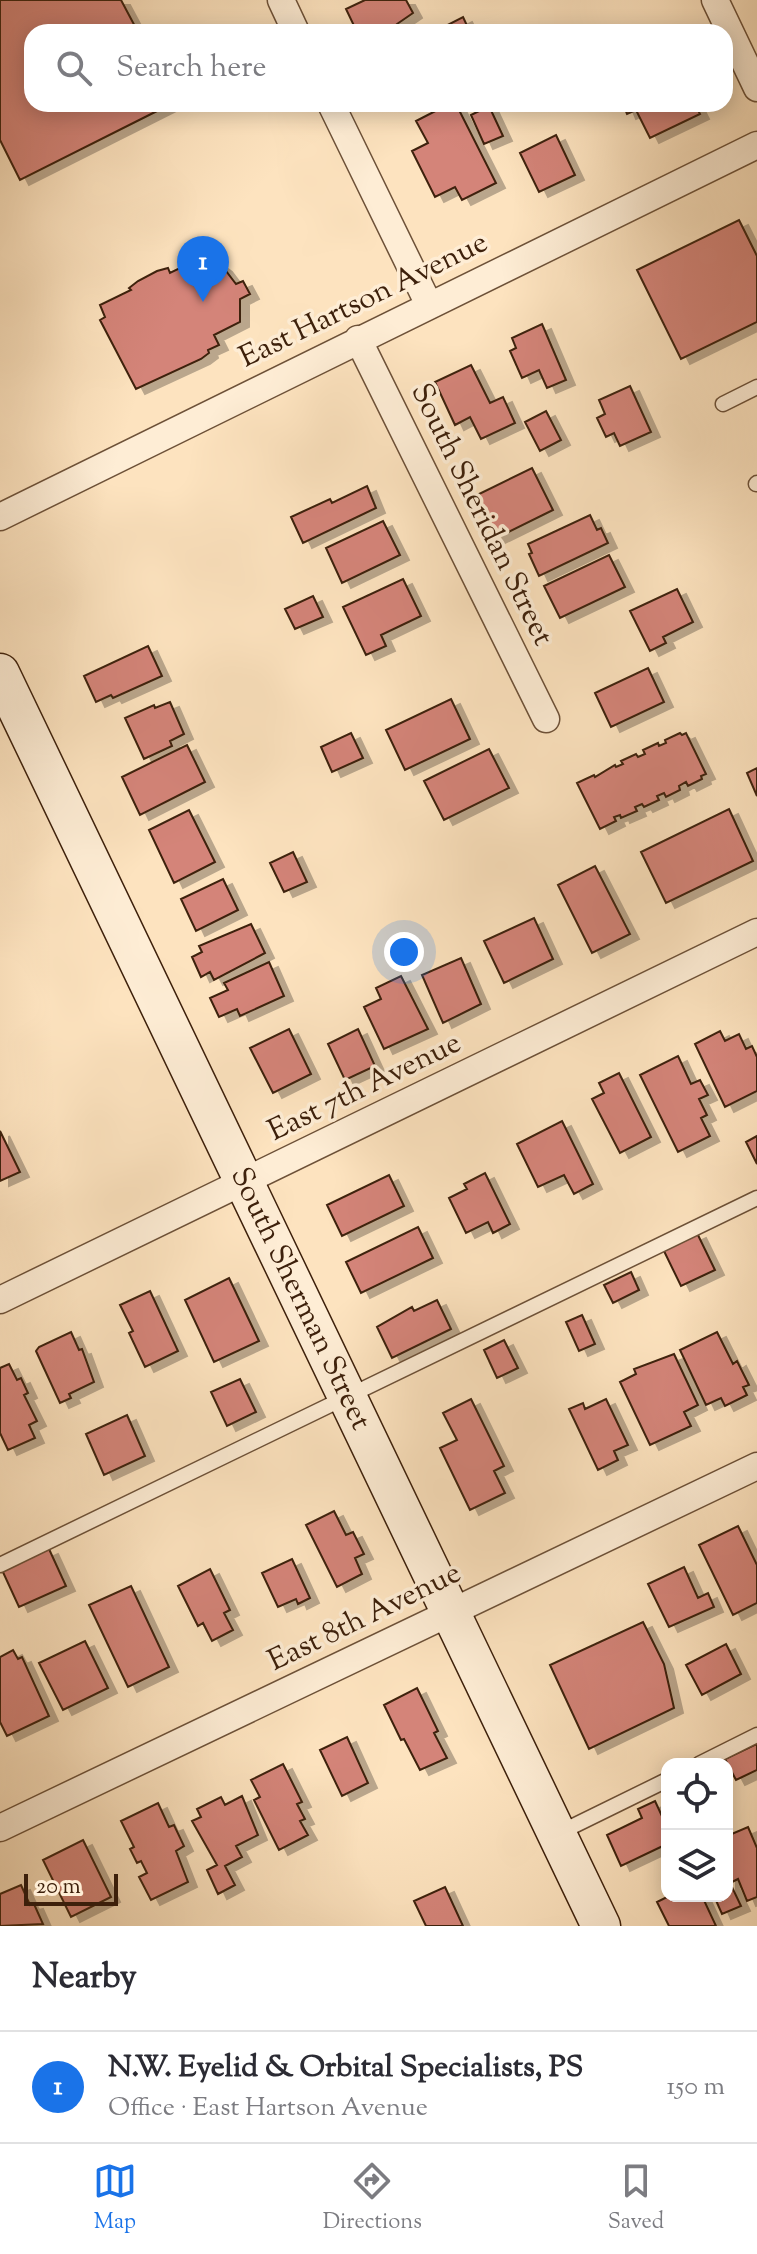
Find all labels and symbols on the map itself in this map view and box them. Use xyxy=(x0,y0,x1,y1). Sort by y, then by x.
street label: East Hartson Avenue xyxy=(233,222,495,380)
pin: 1 xyxy=(177,236,229,302)
street label: South Sheridan Street xyxy=(399,377,563,653)
your location xyxy=(384,932,424,972)
street label: East 7th Avenue xyxy=(261,1023,469,1153)
street label: South Sherman Street xyxy=(219,1160,381,1437)
street label: East 8th Avenue xyxy=(261,1553,469,1683)
scale bar xyxy=(24,1870,118,1906)

